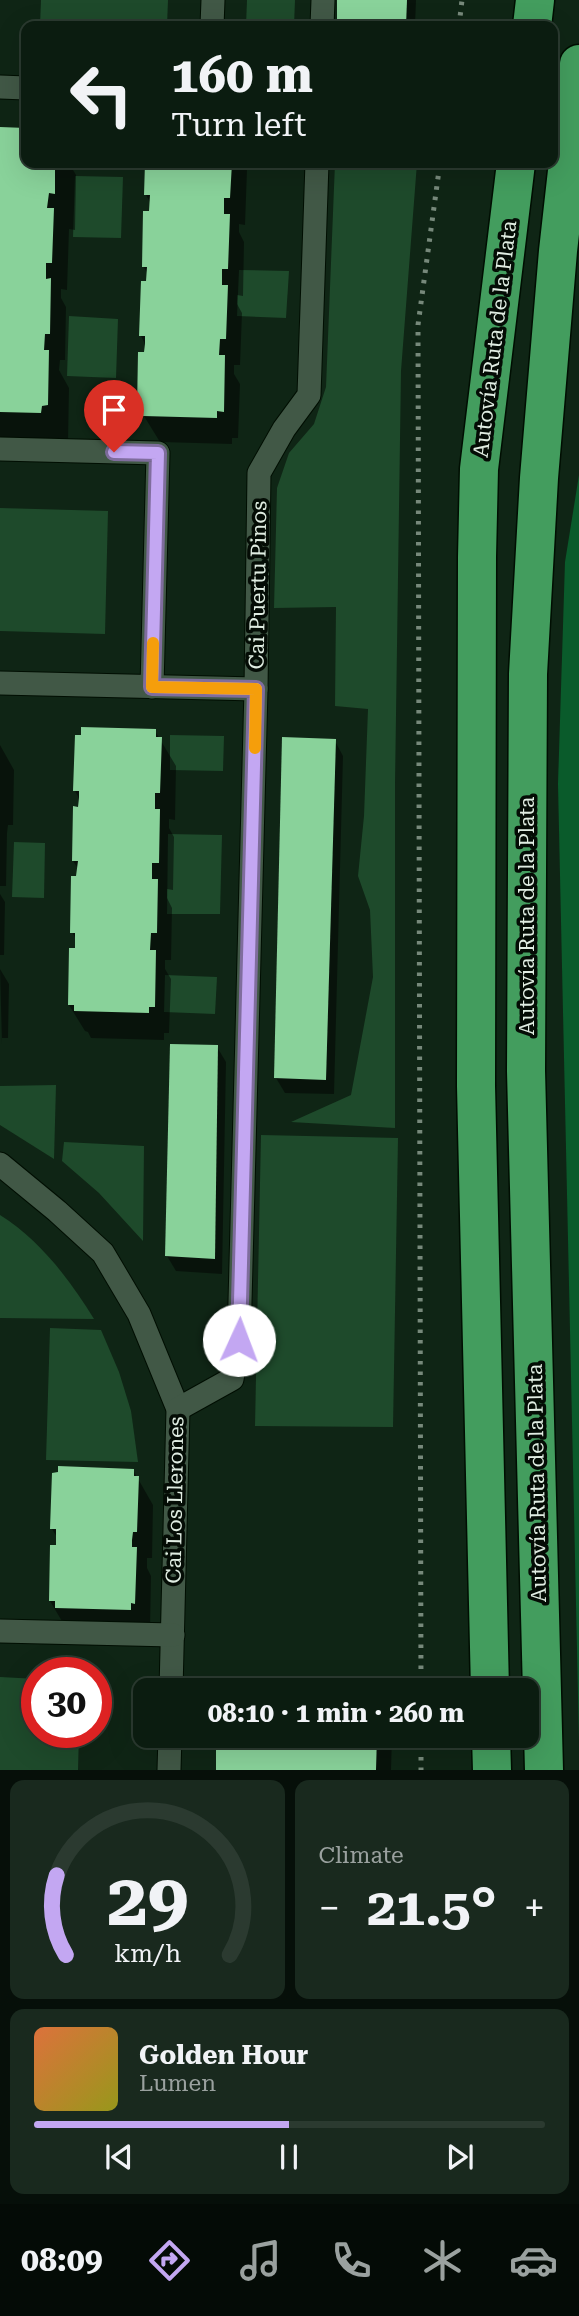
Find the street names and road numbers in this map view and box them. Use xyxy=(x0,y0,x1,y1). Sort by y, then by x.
street label: Autovía Ruta de la Plata xyxy=(469,219,522,459)
street label: Cai Puertu Pinos xyxy=(245,500,271,670)
street label: Autovía Ruta de la Plata xyxy=(515,796,539,1035)
street label: Autovía Ruta de la Plata xyxy=(523,1363,551,1602)
street label: Cai Los Llerones xyxy=(162,1416,188,1584)

